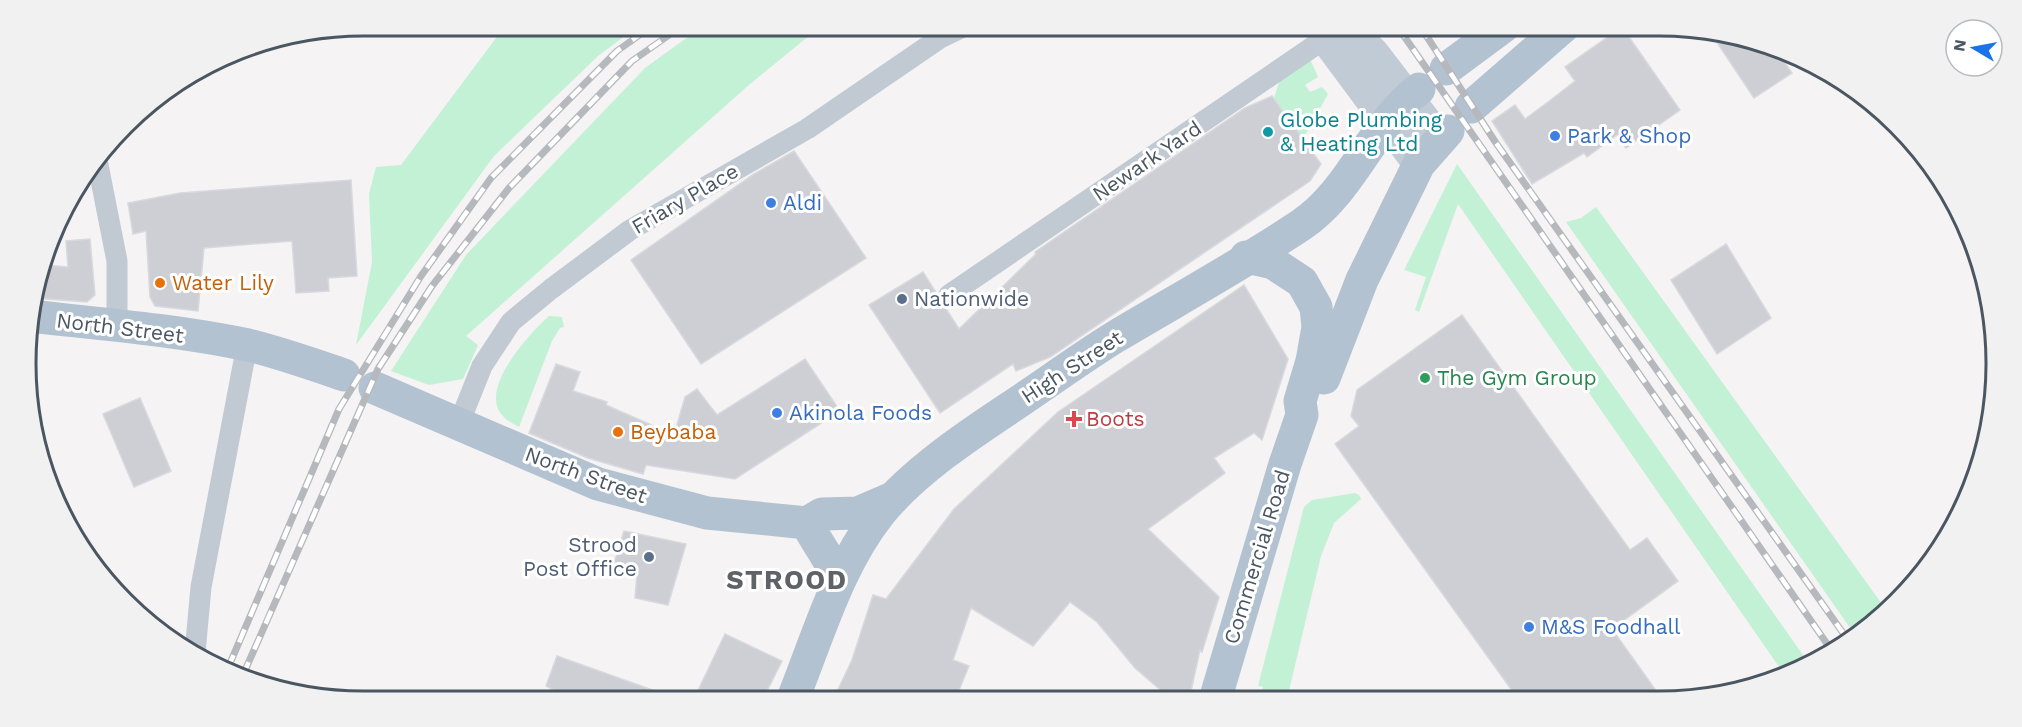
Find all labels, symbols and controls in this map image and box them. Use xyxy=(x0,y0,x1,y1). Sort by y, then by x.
north arrow xyxy=(1944,18,2004,78)
text: N xyxy=(1949,38,1970,53)
place label: Globe Plumbing & Heating Ltd xyxy=(1280,107,1443,156)
street label: Newark Yard xyxy=(1087,115,1206,206)
place label: Park & Shop xyxy=(1567,123,1691,148)
marker: Globe Plumbing & Heating Ltd xyxy=(1261,125,1275,139)
marker: Park & Shop xyxy=(1548,129,1562,143)
street label: Friary Place xyxy=(627,158,743,239)
place label: Aldi xyxy=(783,190,822,215)
marker: Aldi xyxy=(764,196,778,210)
place label: Water Lily xyxy=(172,270,274,295)
marker: Water Lily xyxy=(153,276,167,290)
place label: Nationwide xyxy=(914,286,1029,311)
marker: Nationwide xyxy=(895,292,909,306)
street label: North Street xyxy=(55,307,185,348)
street label: High Street xyxy=(1016,325,1127,409)
place label: The Gym Group xyxy=(1437,365,1597,390)
marker: The Gym Group xyxy=(1418,371,1432,385)
place label: Akinola Foods xyxy=(789,400,932,425)
marker: Akinola Foods xyxy=(770,406,784,420)
place label: Boots xyxy=(1086,406,1145,431)
marker: Boots xyxy=(1067,412,1081,426)
place label: Beybaba xyxy=(630,419,716,444)
marker: Beybaba xyxy=(611,425,625,439)
street label: North Street xyxy=(522,441,651,508)
street label: Commercial Road xyxy=(1218,467,1295,647)
place label: Strood Post Office xyxy=(523,532,637,581)
marker: Strood Post Office xyxy=(642,550,656,564)
district label: STROOD xyxy=(726,564,848,596)
place label: M&S Foodhall xyxy=(1541,614,1681,639)
marker: M&S Foodhall xyxy=(1522,620,1536,634)

